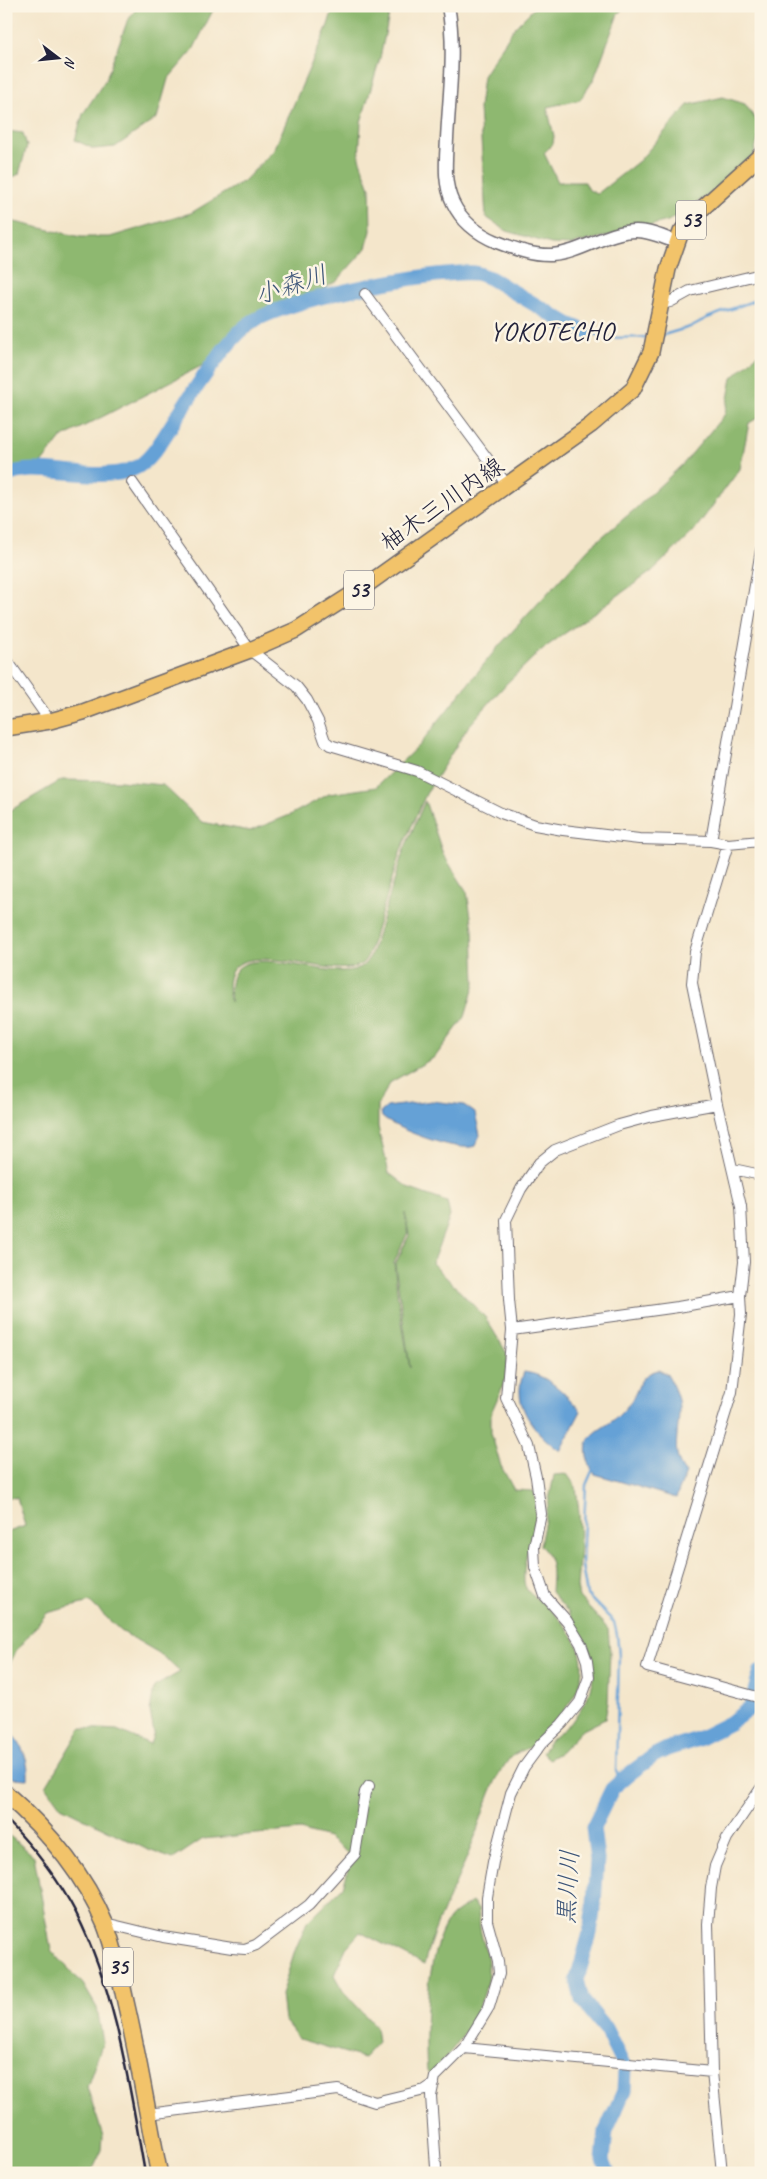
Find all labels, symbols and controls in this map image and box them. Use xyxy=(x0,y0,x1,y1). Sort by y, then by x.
north arrow xyxy=(32,32,82,82)
text: N xyxy=(60,55,79,70)
road number: 53 xyxy=(676,200,706,240)
water label: 小森川 xyxy=(250,258,332,312)
district label: YOKOTECHO xyxy=(490,315,616,348)
street label: 柚木三川内線 xyxy=(374,450,510,558)
road number: 53 xyxy=(344,570,374,610)
water label: 黒川川 xyxy=(550,1849,586,1925)
road number: 35 xyxy=(103,1948,133,1986)

